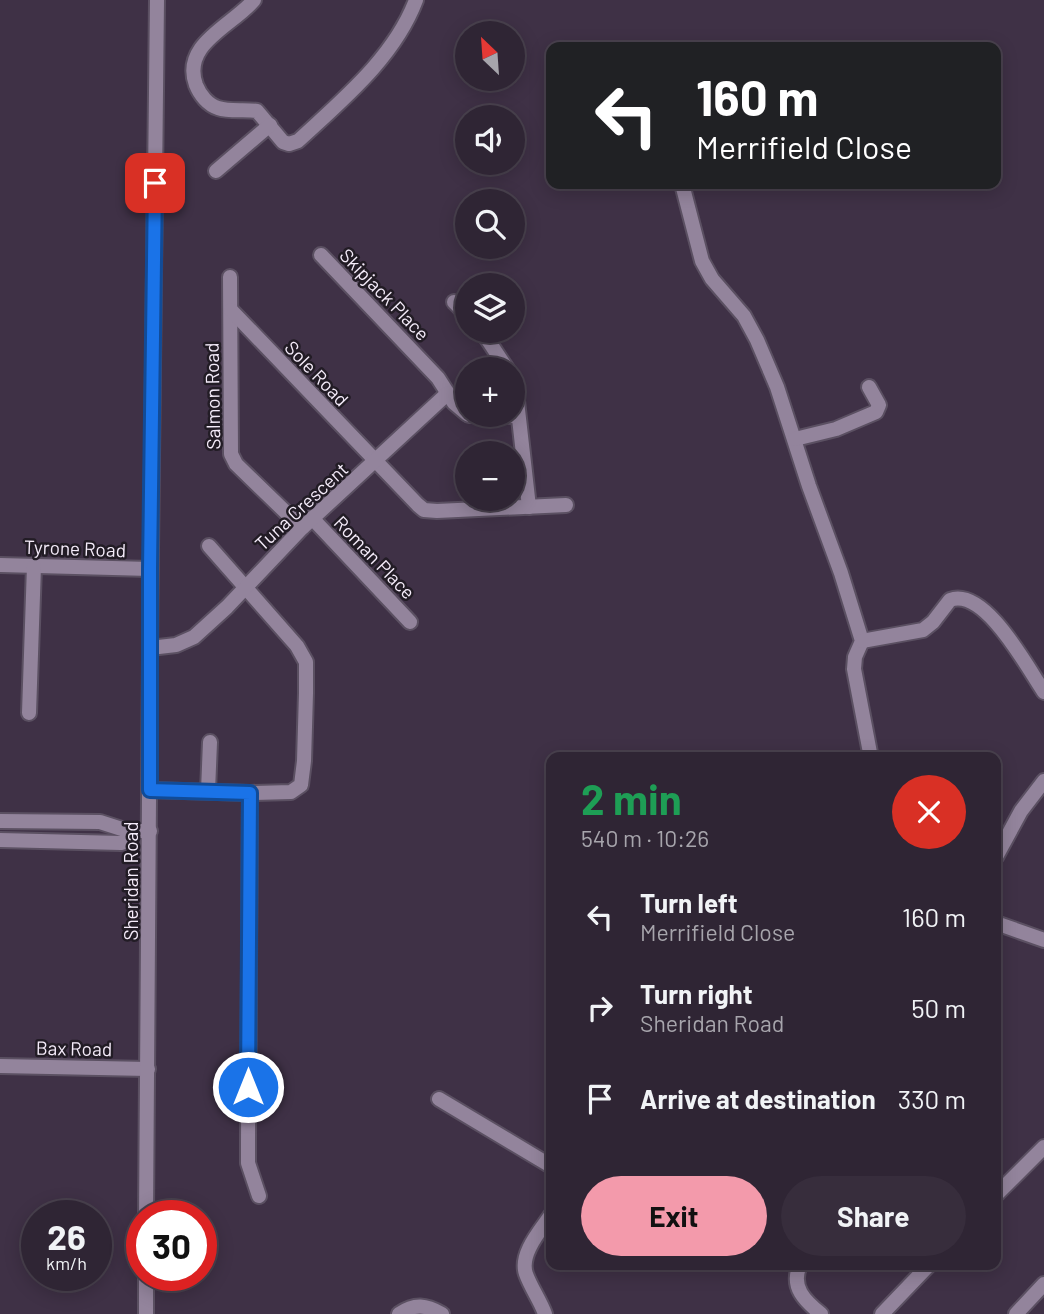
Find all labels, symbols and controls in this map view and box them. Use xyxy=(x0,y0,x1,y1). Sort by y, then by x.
north arrow xyxy=(455,21,525,91)
map controls xyxy=(455,21,525,511)
text: 160 m xyxy=(696,67,818,126)
icon: left xyxy=(581,70,672,161)
button: sound xyxy=(455,105,525,175)
text: Merrifield Close xyxy=(696,127,912,165)
pin xyxy=(125,153,185,213)
icon: arrive xyxy=(136,164,174,202)
button: search xyxy=(455,189,525,259)
street label: Skipjack Place xyxy=(335,243,435,345)
button: layers xyxy=(455,273,525,343)
street label: Sole Road xyxy=(280,336,354,410)
street label: Salmon Road xyxy=(200,342,224,450)
button: + xyxy=(455,357,525,427)
button: − xyxy=(455,441,525,511)
street label: Tuna Crescent xyxy=(250,457,352,555)
street label: Roman Place xyxy=(330,511,420,603)
street label: Tyrone Road xyxy=(24,535,126,561)
text: 2 min xyxy=(581,773,682,823)
button: close xyxy=(892,775,966,849)
street label: Sheridan Road xyxy=(119,821,142,941)
text: 540 m · 10:26 xyxy=(581,824,709,852)
text: Turn left xyxy=(640,887,738,918)
icon: left xyxy=(581,898,619,936)
text: 160 m xyxy=(902,901,966,932)
text: Merrifield Close xyxy=(640,918,795,946)
text: Turn right xyxy=(640,978,753,1009)
icon: right xyxy=(581,989,619,1027)
text: 50 m xyxy=(911,992,966,1023)
text: Sheridan Road xyxy=(640,1009,784,1037)
street label: Bax Road xyxy=(36,1036,112,1060)
position arrow xyxy=(211,1050,285,1124)
icon: arrive xyxy=(581,1080,619,1118)
text: Arrive at destination xyxy=(640,1083,876,1114)
text: 330 m xyxy=(898,1083,966,1114)
button: Exit xyxy=(581,1176,767,1256)
button: Share xyxy=(781,1176,966,1256)
speed limit sign: 30 xyxy=(126,1200,217,1291)
text: 26 xyxy=(47,1215,86,1257)
text: km/h xyxy=(46,1252,87,1274)

